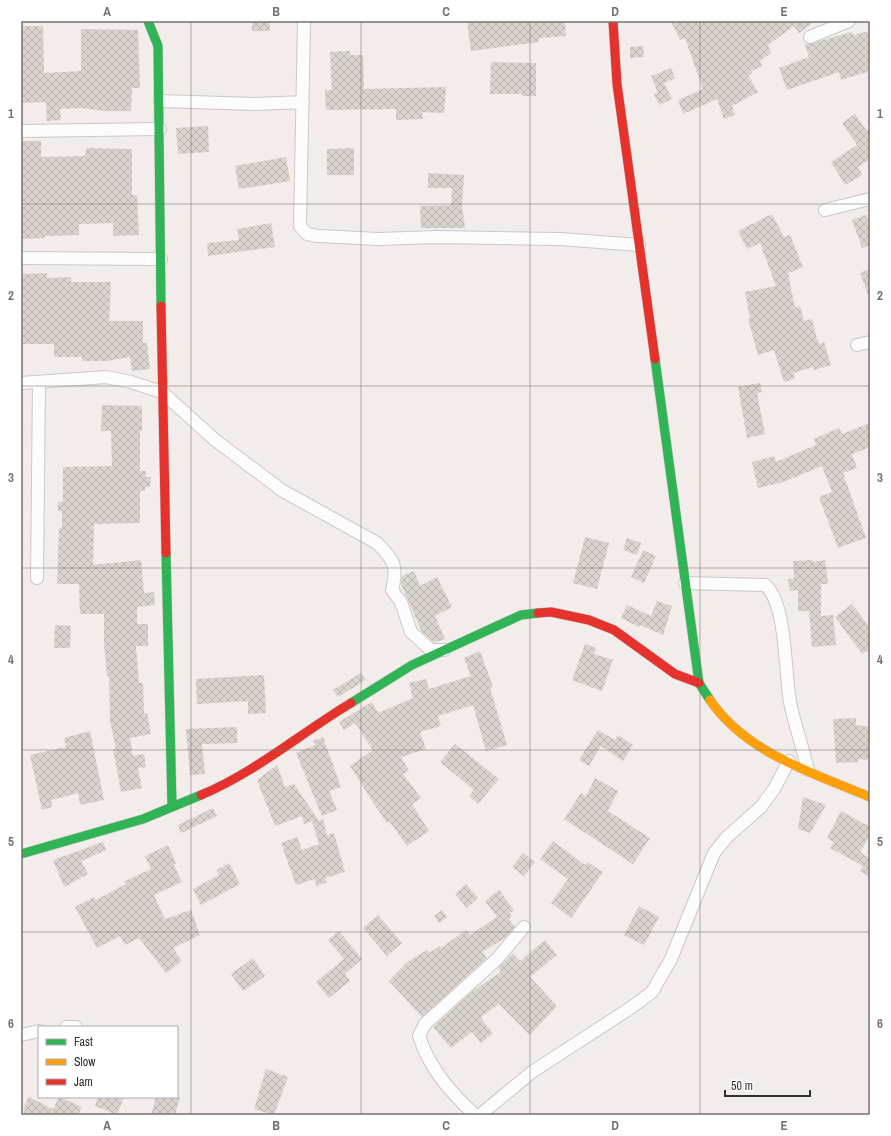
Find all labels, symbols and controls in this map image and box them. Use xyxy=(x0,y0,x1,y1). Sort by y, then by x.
text: A xyxy=(103,3,111,20)
text: B xyxy=(272,3,280,20)
text: C xyxy=(442,3,450,20)
text: D xyxy=(611,3,619,20)
text: E xyxy=(780,3,788,20)
text: 1 xyxy=(8,105,14,122)
text: 1 xyxy=(877,105,883,122)
text: 2 xyxy=(8,287,14,304)
text: 2 xyxy=(877,287,883,304)
text: 3 xyxy=(8,469,14,486)
text: 3 xyxy=(877,469,883,486)
text: 4 xyxy=(8,651,14,668)
text: 4 xyxy=(877,651,883,668)
text: 5 xyxy=(8,833,14,850)
text: 5 xyxy=(877,833,883,850)
text: 6 xyxy=(8,1015,14,1032)
text: 6 xyxy=(877,1015,883,1032)
legend xyxy=(38,1026,178,1098)
text: Fast xyxy=(74,1034,93,1050)
text: Slow xyxy=(74,1054,96,1070)
scale bar xyxy=(725,1072,810,1098)
text: Jam xyxy=(74,1074,93,1090)
text: 50 m xyxy=(731,1078,753,1094)
text: A xyxy=(103,1117,111,1134)
text: B xyxy=(272,1117,280,1134)
text: C xyxy=(442,1117,450,1134)
text: D xyxy=(611,1117,619,1134)
text: E xyxy=(780,1117,788,1134)

